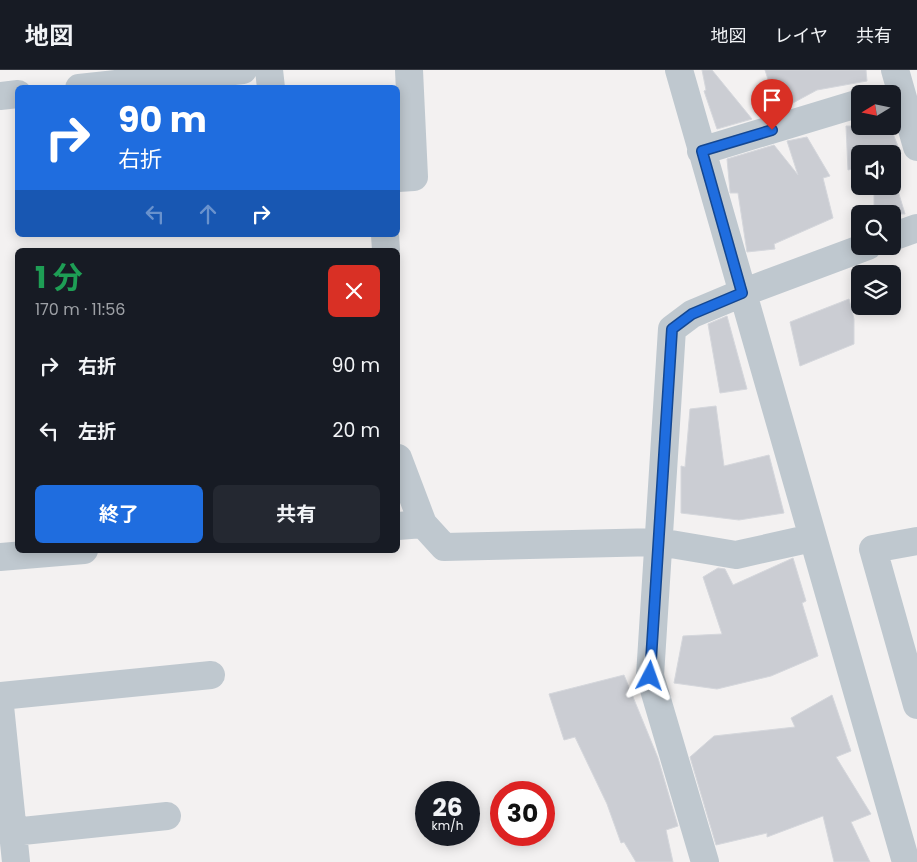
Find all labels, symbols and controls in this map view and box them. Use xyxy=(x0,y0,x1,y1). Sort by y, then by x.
text: 地図 xyxy=(25,19,73,52)
text: 地図 xyxy=(711,23,747,48)
text: レイヤ xyxy=(775,23,828,48)
text: 共有 xyxy=(856,23,892,48)
pin xyxy=(751,79,793,130)
north arrow xyxy=(851,85,901,135)
map controls xyxy=(851,85,901,315)
icon: arrive xyxy=(758,86,786,114)
text: 90 m xyxy=(118,95,207,144)
icon: right xyxy=(35,105,100,170)
text: 右折 xyxy=(118,144,162,175)
button: sound xyxy=(851,145,901,195)
icon: left xyxy=(141,200,169,228)
icon: ahead xyxy=(194,200,222,228)
icon: right xyxy=(247,200,275,228)
button: search xyxy=(851,205,901,255)
text: 1 分 xyxy=(35,256,83,299)
button: close xyxy=(328,265,380,317)
button: layers xyxy=(851,265,901,315)
text: 170 m · 11:56 xyxy=(35,298,125,321)
icon: right xyxy=(35,352,63,380)
text: 90 m xyxy=(331,352,380,379)
text: 右折 xyxy=(78,353,116,380)
icon: left xyxy=(35,417,63,445)
text: 20 m xyxy=(332,417,380,444)
text: 左折 xyxy=(78,418,116,445)
button: 終了 xyxy=(35,485,203,543)
button: 共有 xyxy=(213,485,380,543)
position arrow xyxy=(623,649,675,701)
speed limit sign: 30 xyxy=(490,781,555,846)
text: 26 xyxy=(432,790,463,825)
text: km/h xyxy=(432,817,463,834)

